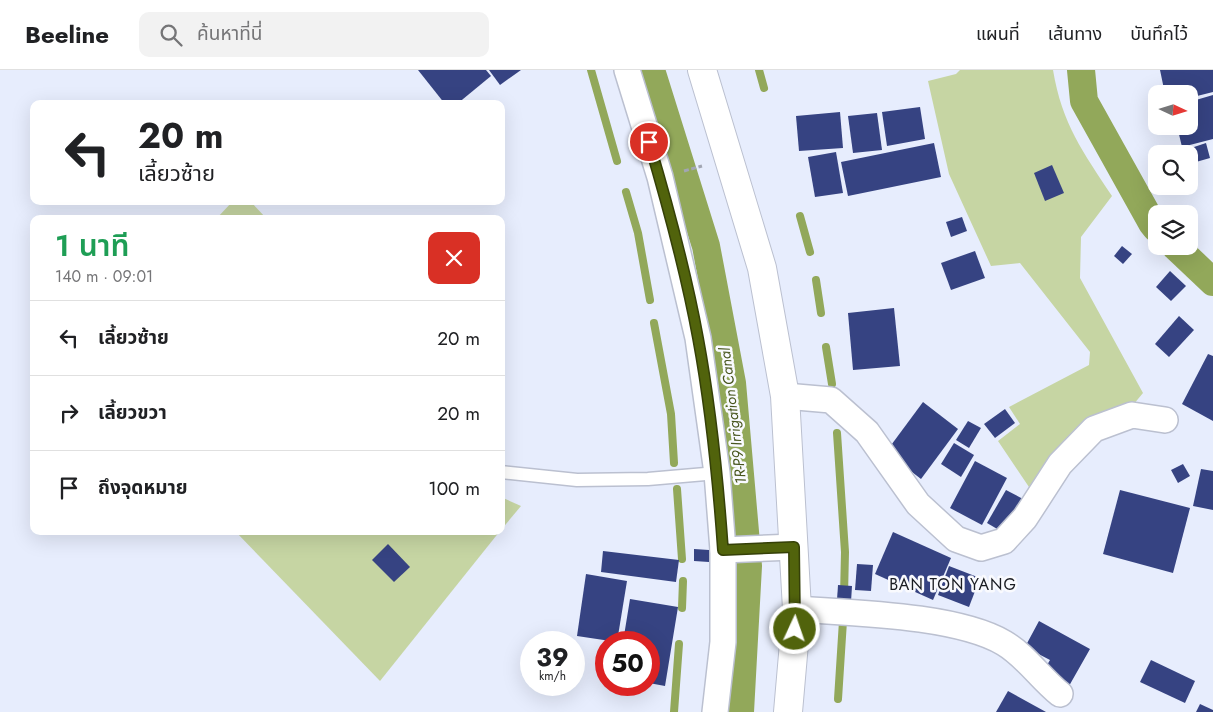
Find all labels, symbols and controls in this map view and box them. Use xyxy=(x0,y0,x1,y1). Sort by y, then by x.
search box xyxy=(139,12,489,57)
text: Beeline xyxy=(25,17,109,52)
text: ค้นหาที่นี่ xyxy=(197,20,263,47)
icon: search xyxy=(157,21,185,49)
text: แผนที่ xyxy=(976,21,1020,47)
text: เส้นทาง xyxy=(1048,21,1102,47)
text: บันทึกไว้ xyxy=(1130,21,1188,47)
north arrow xyxy=(1148,85,1198,135)
map controls xyxy=(1148,85,1198,255)
text: 20 m xyxy=(138,111,223,161)
icon: left xyxy=(55,120,120,185)
pin xyxy=(628,121,670,163)
icon: arrive xyxy=(635,128,663,156)
button: search xyxy=(1148,145,1198,195)
text: เลี้ยวซ้าย xyxy=(138,157,215,189)
button: layers xyxy=(1148,205,1198,255)
text: 1 นาที xyxy=(55,224,129,267)
button: close xyxy=(428,232,480,284)
text: 140 m · 09:01 xyxy=(55,265,153,288)
icon: left xyxy=(55,324,83,352)
text: เลี้ยวซ้าย xyxy=(98,324,169,351)
text: 20 m xyxy=(437,325,480,352)
water label: 1R-P9 Irrigation Canal xyxy=(714,346,752,486)
icon: right xyxy=(55,399,83,427)
text: เลี้ยวขวา xyxy=(98,399,167,426)
text: 20 m xyxy=(437,400,480,427)
icon: arrive xyxy=(55,474,83,502)
text: ถึงจุดหมาย xyxy=(98,474,188,501)
text: 100 m xyxy=(428,475,480,502)
district label: BAN TON YANG xyxy=(889,573,1017,596)
position arrow xyxy=(768,602,820,654)
speed limit sign: 50 xyxy=(595,631,660,696)
text: 39 xyxy=(536,639,569,675)
text: km/h xyxy=(539,667,566,685)

